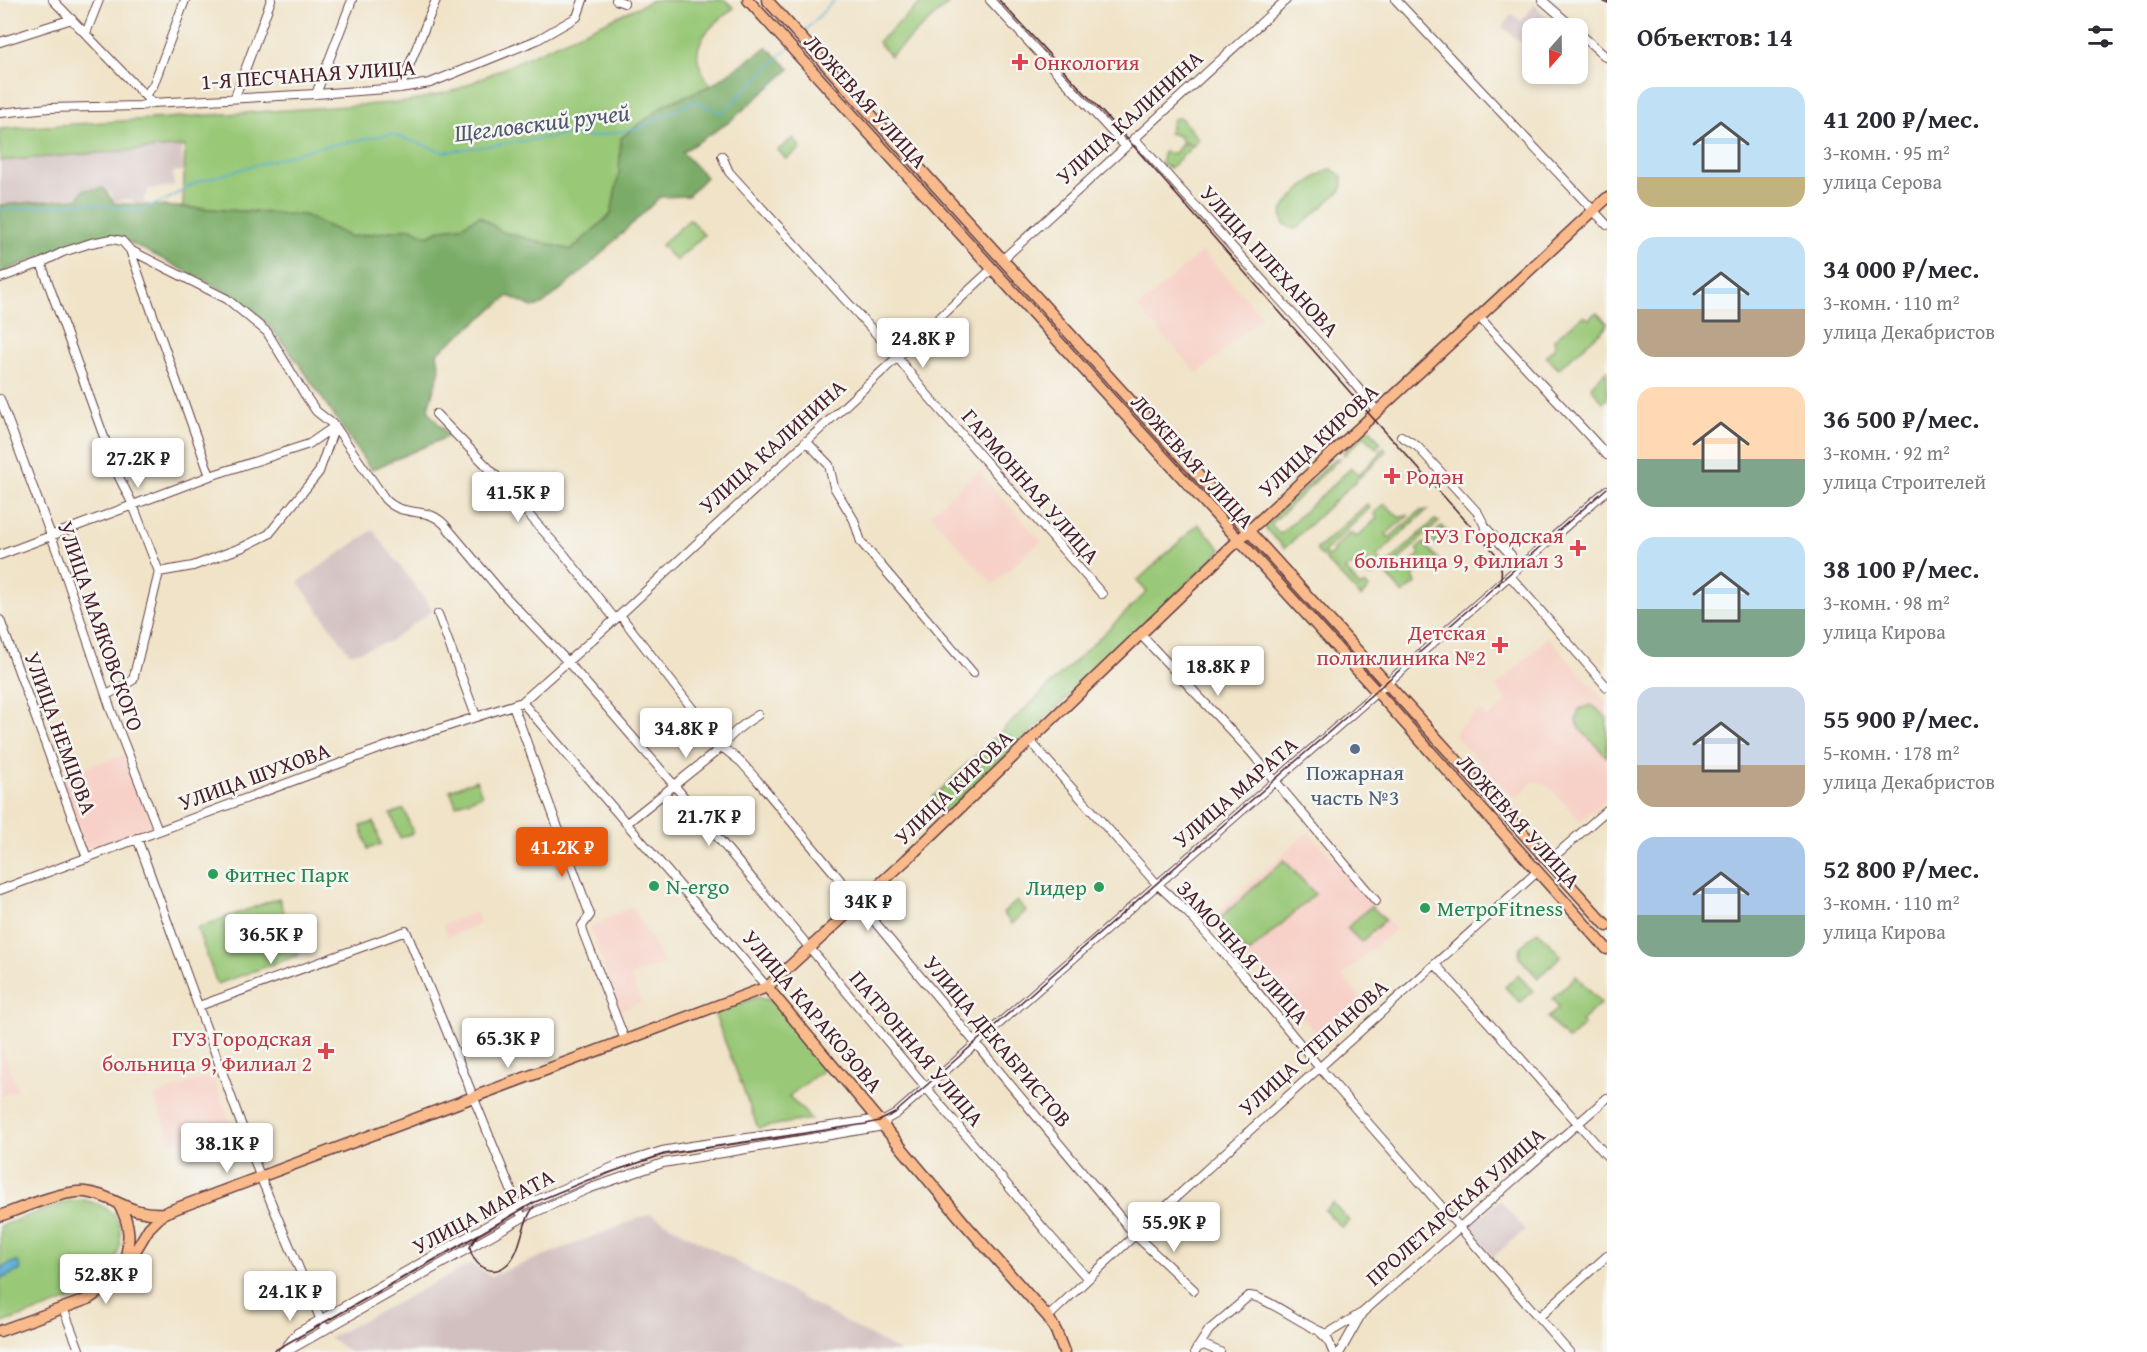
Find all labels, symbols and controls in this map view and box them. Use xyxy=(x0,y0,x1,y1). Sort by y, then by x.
text: Объектов: 14 xyxy=(1637,17,1793,56)
north arrow xyxy=(1522,18,1588,84)
map controls xyxy=(1522,18,1588,84)
icon: filters xyxy=(2084,20,2117,53)
street label: ЛОЖЕВАЯ УЛИЦА xyxy=(797,27,936,176)
street label: УЛИЦА КАЛИНИНА xyxy=(1049,42,1210,192)
place label: Онкология xyxy=(1034,46,1140,78)
street label: 1-Я ПЕСЧАНАЯ УЛИЦА xyxy=(199,50,417,97)
marker: Онкология xyxy=(1011,53,1029,71)
water label: Щегловский ручей xyxy=(452,94,632,151)
text: 41 200 ₽/мес. xyxy=(1823,99,1979,138)
icon: home xyxy=(1685,111,1757,183)
text: 3-комн. · 95 m² xyxy=(1823,138,1950,167)
text: улица Серова xyxy=(1823,167,1942,196)
street label: УЛИЦА ПЛЕХАНОВА xyxy=(1193,178,1347,345)
text: 34 000 ₽/мес. xyxy=(1823,249,1979,288)
icon: home xyxy=(1685,261,1757,333)
text: 3-комн. · 110 m² xyxy=(1823,288,1959,317)
text: улица Декабристов xyxy=(1823,317,1995,346)
pin: 24.8K ₽ xyxy=(868,318,978,369)
text: 24.8K ₽ xyxy=(891,323,955,352)
street label: УЛИЦА КАЛИНИНА xyxy=(692,371,853,521)
street label: УЛИЦА КИРОВА xyxy=(1251,375,1386,504)
street label: ЛОЖЕВАЯ УЛИЦА xyxy=(1124,387,1263,536)
text: 36 500 ₽/мес. xyxy=(1823,399,1979,438)
street label: ГАРМОННАЯ УЛИЦА xyxy=(954,401,1108,571)
icon: home xyxy=(1685,411,1757,483)
pin: 27.2K ₽ xyxy=(83,438,193,489)
text: 3-комн. · 92 m² xyxy=(1823,438,1950,467)
text: 27.2K ₽ xyxy=(106,443,170,472)
place label: Родэн xyxy=(1406,460,1464,492)
marker: Родэн xyxy=(1383,467,1401,485)
text: улица Строителей xyxy=(1823,467,1986,496)
pin: 41.5K ₽ xyxy=(463,472,573,523)
text: 41.5K ₽ xyxy=(486,477,550,506)
street label: УЛИЦА МАЯКОВСКОГО xyxy=(50,517,152,735)
place label: ГУЗ Городская больница 9, Филиал 3 xyxy=(1354,519,1564,576)
marker: ГУЗ Городская больница 9, Филиал 3 xyxy=(1569,539,1587,557)
text: 38 100 ₽/мес. xyxy=(1823,549,1979,588)
icon: home xyxy=(1685,561,1757,633)
text: 3-комн. · 98 m² xyxy=(1823,588,1950,617)
place label: Детская поликлиника №2 xyxy=(1316,616,1486,673)
text: улица Кирова xyxy=(1823,617,1946,646)
marker: Детская поликлиника №2 xyxy=(1491,636,1509,654)
pin: 18.8K ₽ xyxy=(1163,646,1273,697)
street label: УЛИЦА НЕМЦОВА xyxy=(17,647,105,819)
text: 18.8K ₽ xyxy=(1186,651,1250,680)
text: 55 900 ₽/мес. xyxy=(1823,699,1979,738)
pin: 34.8K ₽ xyxy=(631,708,741,759)
icon: home xyxy=(1685,711,1757,783)
text: 34.8K ₽ xyxy=(654,713,718,742)
street label: УЛИЦА КИРОВА xyxy=(887,722,1020,852)
street label: УЛИЦА МАРАТА xyxy=(1166,728,1305,855)
street label: УЛИЦА ШУХОВА xyxy=(174,734,335,818)
text: 5-комн. · 178 m² xyxy=(1823,738,1959,767)
marker: Пожарная часть №3 xyxy=(1348,742,1362,756)
street label: ЛОЖЕВАЯ УЛИЦА xyxy=(1450,747,1589,896)
place label: Пожарная часть №3 xyxy=(1306,756,1404,813)
text: улица Декабристов xyxy=(1823,767,1995,796)
pin: 21.7K ₽ xyxy=(654,796,764,847)
text: 21.7K ₽ xyxy=(677,801,741,830)
pin: 41.2K ₽ xyxy=(507,827,617,878)
text: 41.2K ₽ xyxy=(530,832,594,861)
text: 52 800 ₽/мес. xyxy=(1823,849,1979,888)
place label: Фитнес Парк xyxy=(225,858,349,890)
icon: home xyxy=(1685,861,1757,933)
marker: Фитнес Парк xyxy=(206,867,220,881)
place label: N-ergo xyxy=(666,870,730,902)
place label: Лидер xyxy=(1026,871,1087,903)
street label: ЗАМОЧНАЯ УЛИЦА xyxy=(1169,873,1317,1032)
marker: N-ergo xyxy=(647,879,661,893)
marker: Лидер xyxy=(1092,880,1106,894)
pin: 34K ₽ xyxy=(826,881,910,932)
text: 34K ₽ xyxy=(844,886,892,915)
text: 3-комн. · 110 m² xyxy=(1823,888,1959,917)
place label: МетроFitness xyxy=(1437,892,1563,924)
marker: МетроFitness xyxy=(1418,901,1432,915)
pin: 36.5K ₽ xyxy=(216,914,326,965)
text: улица Кирова xyxy=(1823,917,1946,946)
text: 36.5K ₽ xyxy=(239,919,303,948)
street label: УЛИЦА КАРАКОЗОВА xyxy=(735,923,891,1100)
street label: УЛИЦА ДЕКАБРИСТОВ xyxy=(916,948,1080,1134)
street label: ПАТРОННАЯ УЛИЦА xyxy=(842,963,992,1134)
street label: УЛИЦА СТЕПАНОВА xyxy=(1231,971,1395,1123)
pin: 65.3K ₽ xyxy=(453,1018,563,1069)
place label: ГУЗ Городская больница 9, Филиал 2 xyxy=(102,1022,312,1079)
text: 65.3K ₽ xyxy=(476,1023,540,1052)
marker: ГУЗ Городская больница 9, Филиал 2 xyxy=(317,1042,335,1060)
street label: ПРОЛЕТАРСКАЯ УЛИЦА xyxy=(1358,1119,1552,1293)
pin: 38.1K ₽ xyxy=(172,1123,282,1174)
text: 38.1K ₽ xyxy=(195,1128,259,1157)
street label: УЛИЦА МАРАТА xyxy=(407,1160,560,1262)
pin: 55.9K ₽ xyxy=(1119,1202,1229,1253)
text: 55.9K ₽ xyxy=(1142,1207,1206,1236)
pin: 52.8K ₽ xyxy=(51,1254,161,1305)
text: 52.8K ₽ xyxy=(74,1259,138,1288)
pin: 24.1K ₽ xyxy=(235,1271,345,1322)
text: 24.1K ₽ xyxy=(258,1276,322,1305)

